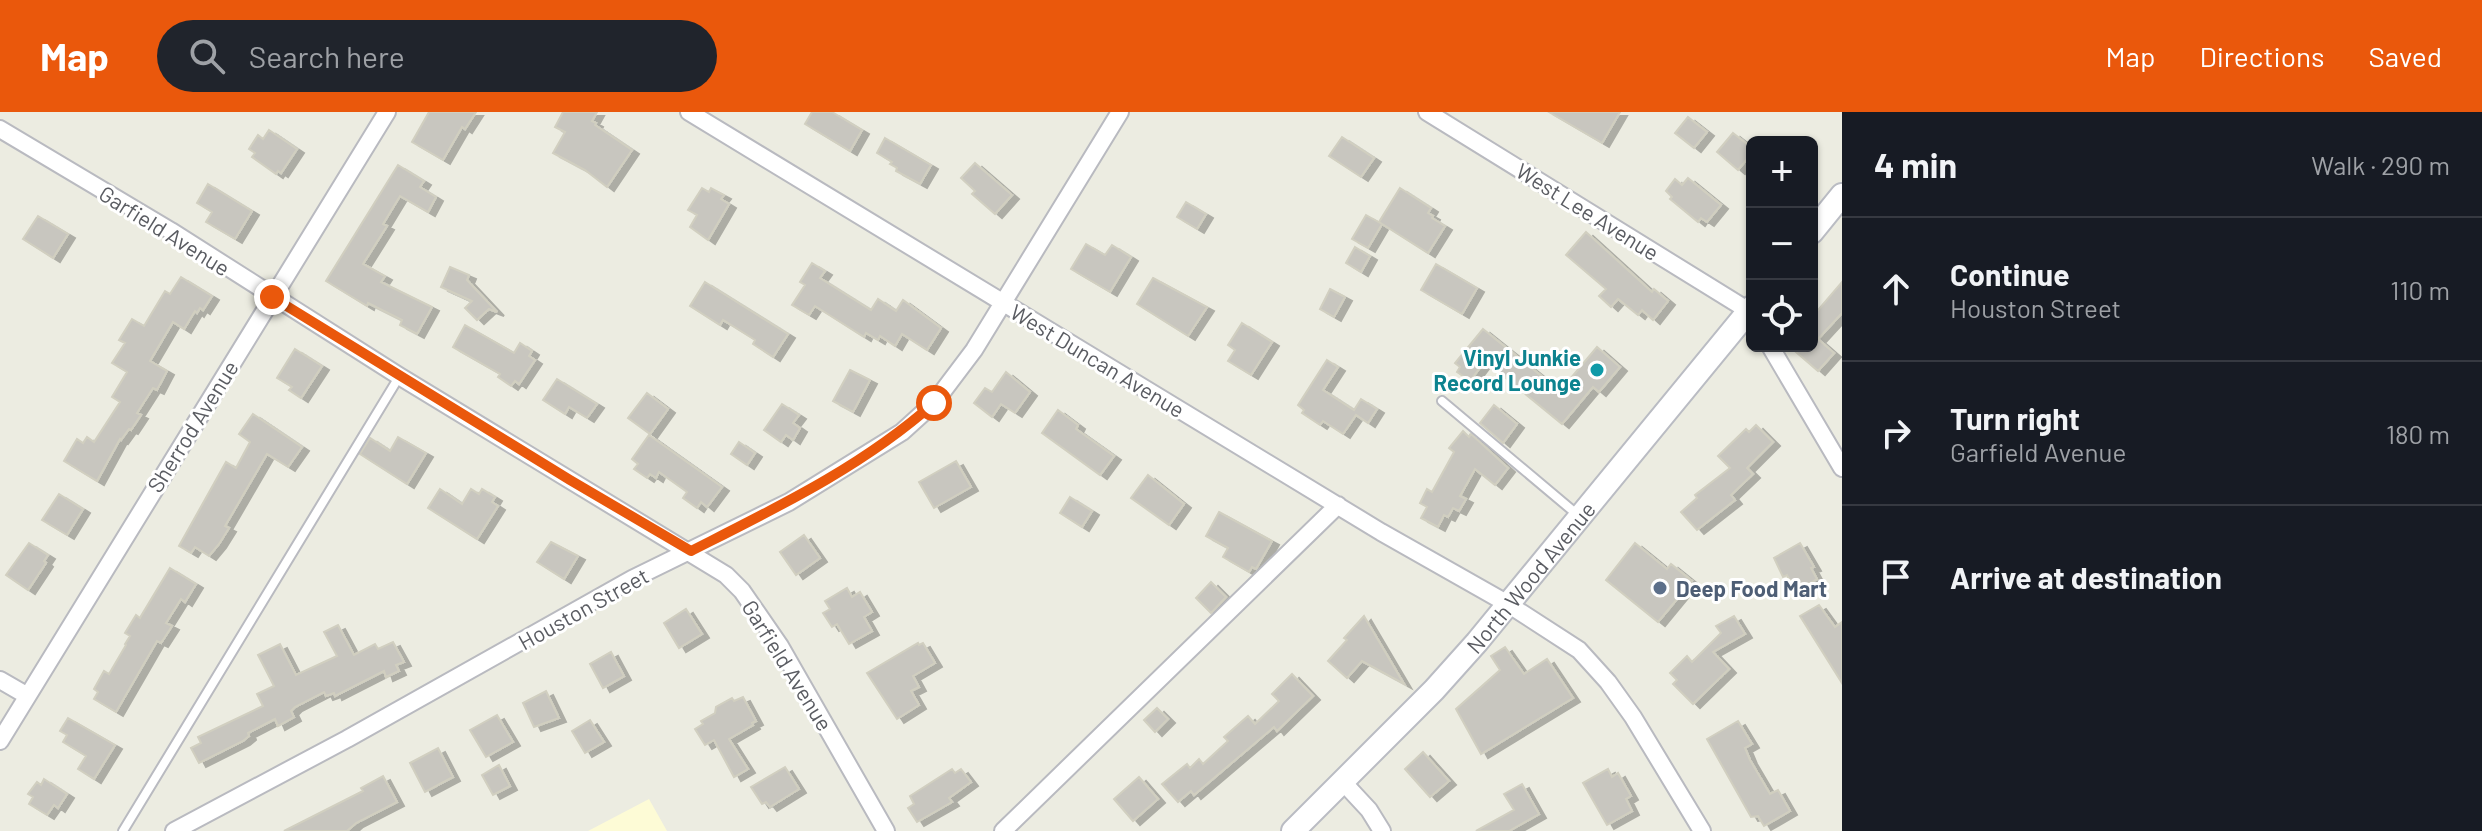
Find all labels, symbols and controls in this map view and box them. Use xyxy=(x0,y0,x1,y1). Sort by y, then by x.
search box xyxy=(157,20,717,92)
text: Map xyxy=(40,33,109,79)
icon: search xyxy=(185,34,229,78)
text: Search here xyxy=(249,38,405,74)
text: Map xyxy=(2106,39,2155,73)
text: Directions xyxy=(2199,39,2325,73)
text: Saved xyxy=(2369,39,2442,73)
map controls xyxy=(1746,136,1818,352)
button: + xyxy=(1746,136,1818,208)
text: 4 min xyxy=(1874,144,1957,185)
text: Walk · 290 m xyxy=(2311,149,2450,180)
street label: West Lee Avenue xyxy=(1512,157,1664,265)
street label: Garfield Avenue xyxy=(95,179,235,281)
button: − xyxy=(1746,208,1818,280)
text: Continue xyxy=(1950,256,2070,292)
icon: ahead xyxy=(1874,267,1918,311)
text: 110 m xyxy=(2390,274,2450,305)
route end xyxy=(254,279,290,315)
button: locate xyxy=(1746,280,1818,352)
text: Houston Street xyxy=(1950,292,2121,323)
street label: West Duncan Avenue xyxy=(1006,298,1190,422)
place label: Vinyl Junkie Record Lounge xyxy=(1434,344,1581,395)
street label: Sherrod Avenue xyxy=(141,355,243,497)
marker: Vinyl Junkie Record Lounge xyxy=(1588,361,1606,379)
route start xyxy=(916,385,952,421)
text: Turn right xyxy=(1950,400,2080,436)
icon: right xyxy=(1874,411,1918,455)
text: 180 m xyxy=(2386,418,2450,449)
text: Garfield Avenue xyxy=(1950,436,2126,467)
street label: North Wood Avenue xyxy=(1461,496,1600,658)
icon: arrive xyxy=(1874,555,1918,599)
text: Arrive at destination xyxy=(1950,559,2222,595)
street label: Houston Street xyxy=(513,562,653,654)
place label: Deep Food Mart xyxy=(1676,575,1827,601)
marker: Deep Food Mart xyxy=(1651,579,1669,597)
street label: Garfield Avenue xyxy=(737,595,839,735)

